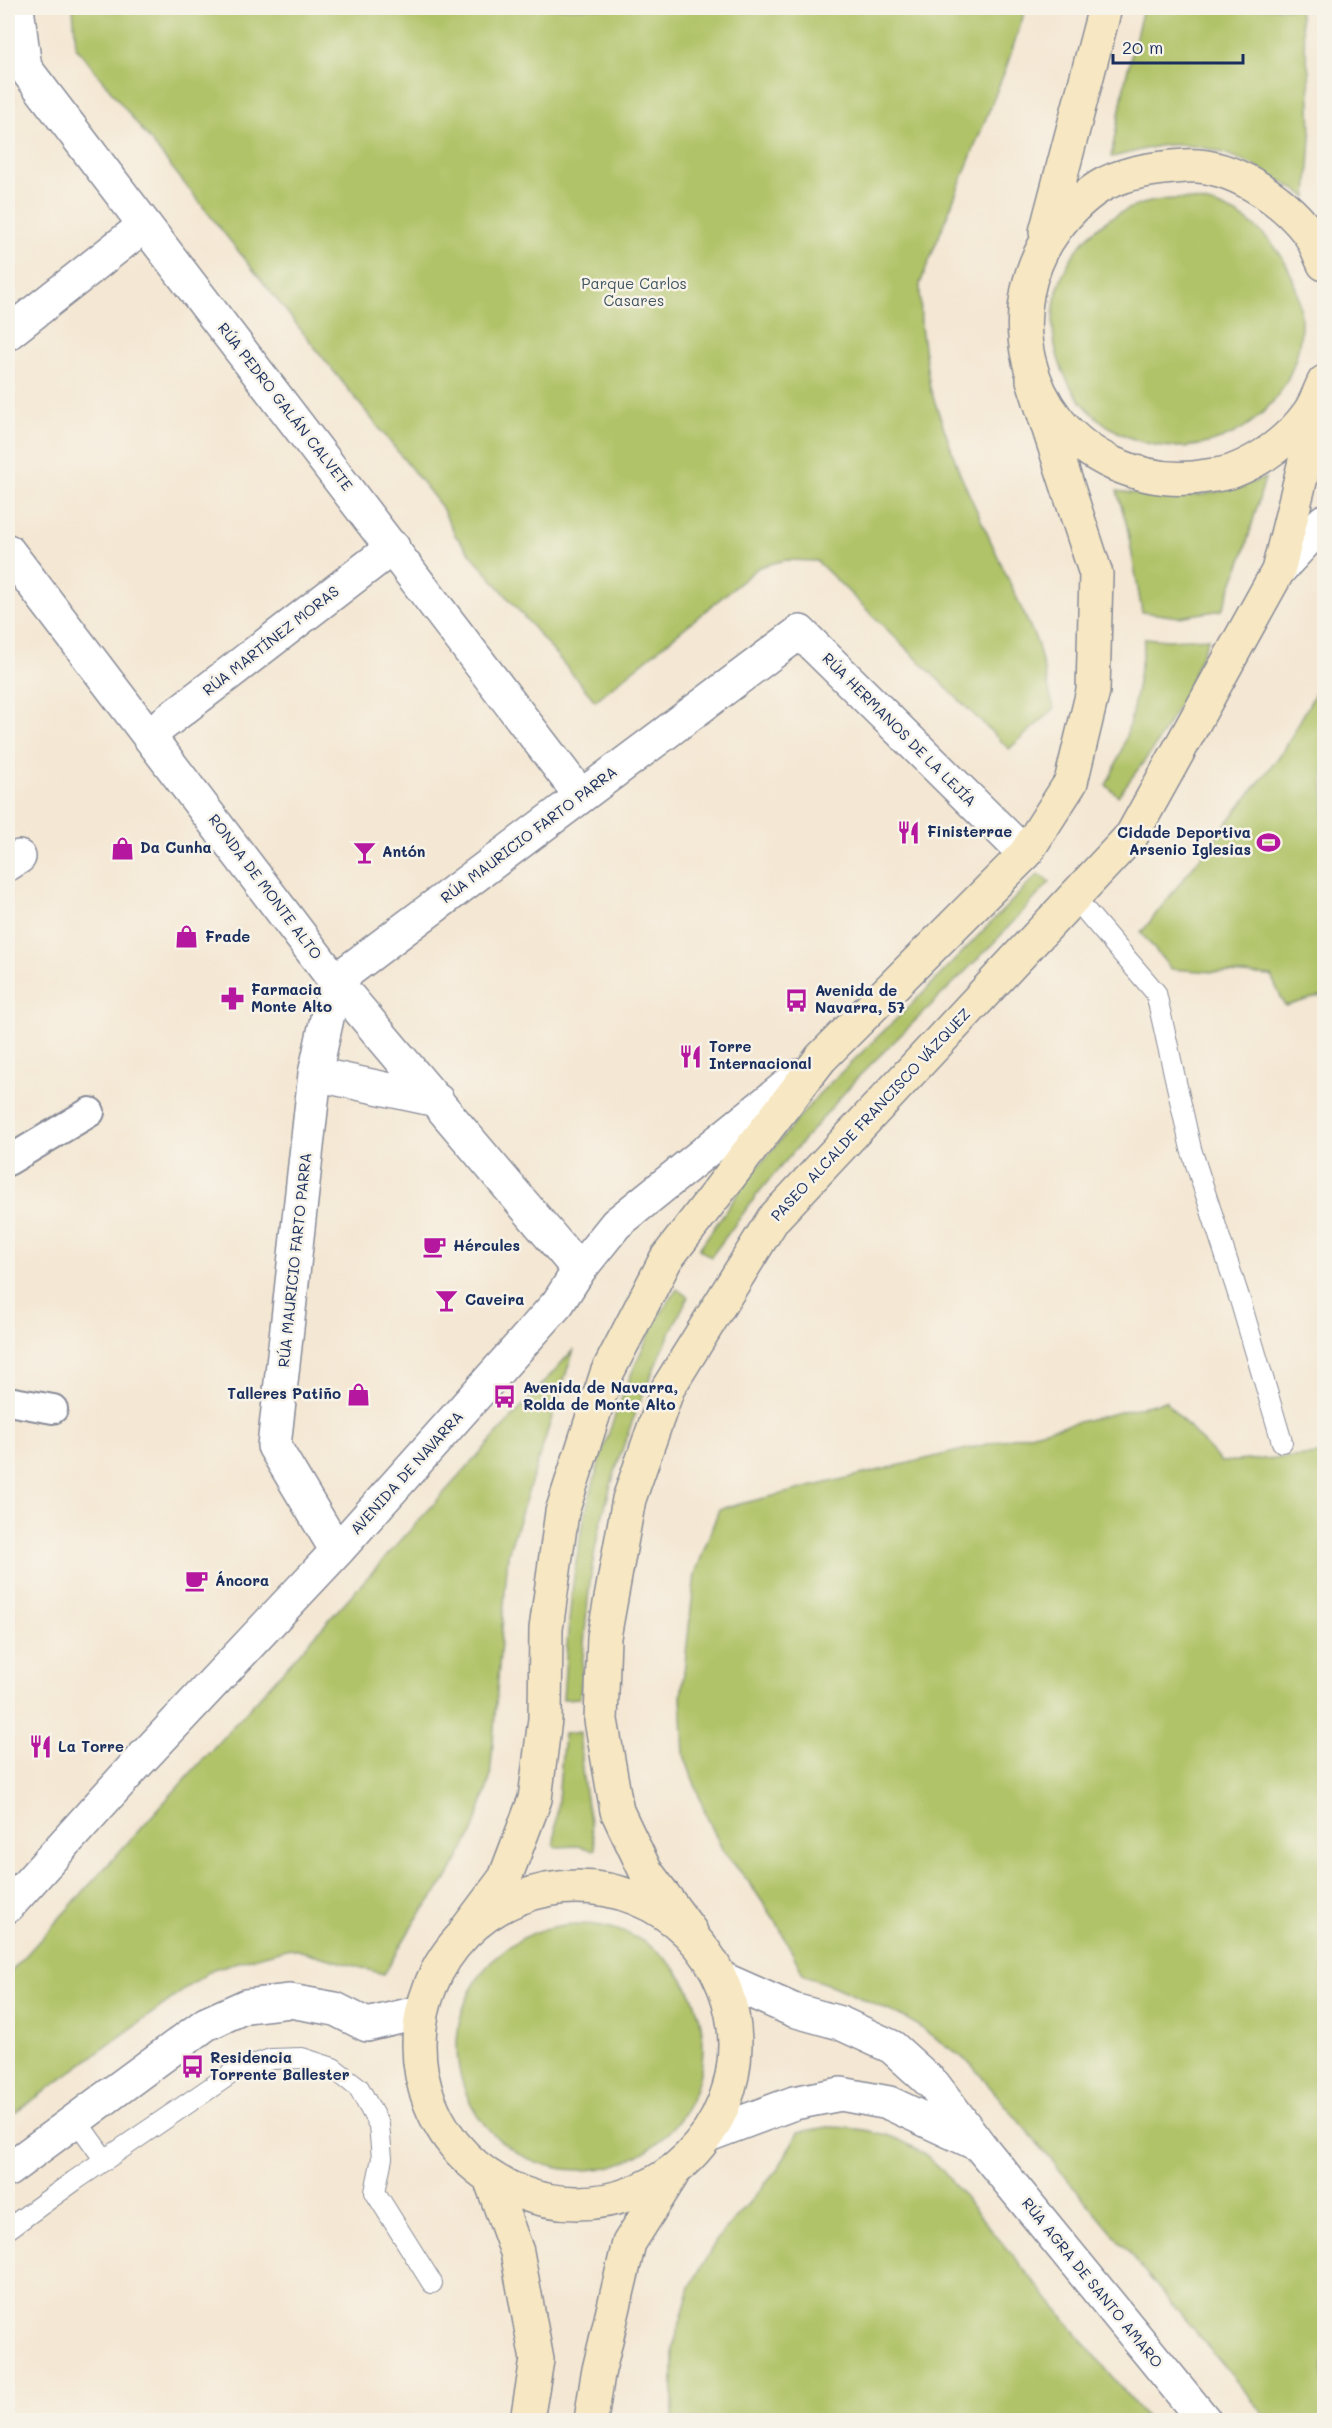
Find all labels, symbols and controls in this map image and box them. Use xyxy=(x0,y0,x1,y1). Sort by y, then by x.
scale bar xyxy=(1113,27,1244,65)
text: 20 m xyxy=(1122,35,1163,59)
park label: Parque Carlos Casares xyxy=(581,273,687,310)
street label: RÚA PEDRO GALÁN CALVETE xyxy=(214,318,358,495)
street label: RÚA MARTÍNEZ MORAS xyxy=(198,581,343,700)
street label: RÚA HERMANOS DE LA LEJÍA xyxy=(818,648,981,811)
street label: RÚA MAURICIO FARTO PARRA xyxy=(436,761,621,907)
street label: RONDA DE MONTE ALTO xyxy=(205,810,327,963)
restaurant icon: Finisterrae xyxy=(896,819,922,845)
place label: Finisterrae xyxy=(927,821,1012,841)
place label: Cidade Deportiva Arsenio Iglesias xyxy=(1117,822,1251,859)
sports icon: Cidade Deportiva Arsenio Iglesias xyxy=(1256,829,1282,855)
shop icon: Da Cunha xyxy=(109,835,135,861)
place label: Da Cunha xyxy=(140,837,212,857)
bar icon: Antón xyxy=(351,839,377,865)
place label: Antón xyxy=(382,841,425,861)
shop icon: Frade xyxy=(174,924,200,950)
place label: Frade xyxy=(205,926,250,946)
place label: Farmacia Monte Alto xyxy=(251,979,332,1016)
place label: Avenida de Navarra, 57 xyxy=(815,980,905,1017)
pharmacy icon: Farmacia Monte Alto xyxy=(220,986,246,1012)
bus stop icon: Avenida de Navarra, 57 xyxy=(784,987,810,1013)
street label: PASEO ALCALDE FRANCISCO VÁZQUEZ xyxy=(766,1004,974,1225)
place label: Torre Internacional xyxy=(709,1036,812,1073)
restaurant icon: Torre Internacional xyxy=(678,1043,704,1069)
street label: RÚA MAURICIO FARTO PARRA xyxy=(273,1151,315,1368)
cafe icon: Hércules xyxy=(422,1233,448,1259)
place label: Hércules xyxy=(453,1235,520,1255)
bar icon: Caveira xyxy=(434,1287,460,1313)
place label: Caveira xyxy=(465,1289,525,1309)
place label: Avenida de Navarra, Rolda de Monte Alto xyxy=(523,1377,678,1414)
shop icon: Talleres Patiño xyxy=(346,1381,372,1407)
place label: Talleres Patiño xyxy=(227,1383,341,1403)
bus stop icon: Avenida de Navarra, Rolda de Monte Alto xyxy=(492,1384,518,1410)
street label: AVENIDA DE NAVARRA xyxy=(345,1406,467,1538)
cafe icon: Áncora xyxy=(184,1568,210,1594)
place label: Áncora xyxy=(215,1570,269,1590)
restaurant icon: La Torre xyxy=(27,1734,53,1760)
place label: La Torre xyxy=(58,1736,124,1756)
place label: Residencia Torrente Ballester xyxy=(210,2047,350,2084)
bus stop icon: Residencia Torrente Ballester xyxy=(179,2054,205,2080)
street label: RÚA AGRA DE SANTO AMARO xyxy=(1018,2193,1168,2372)

